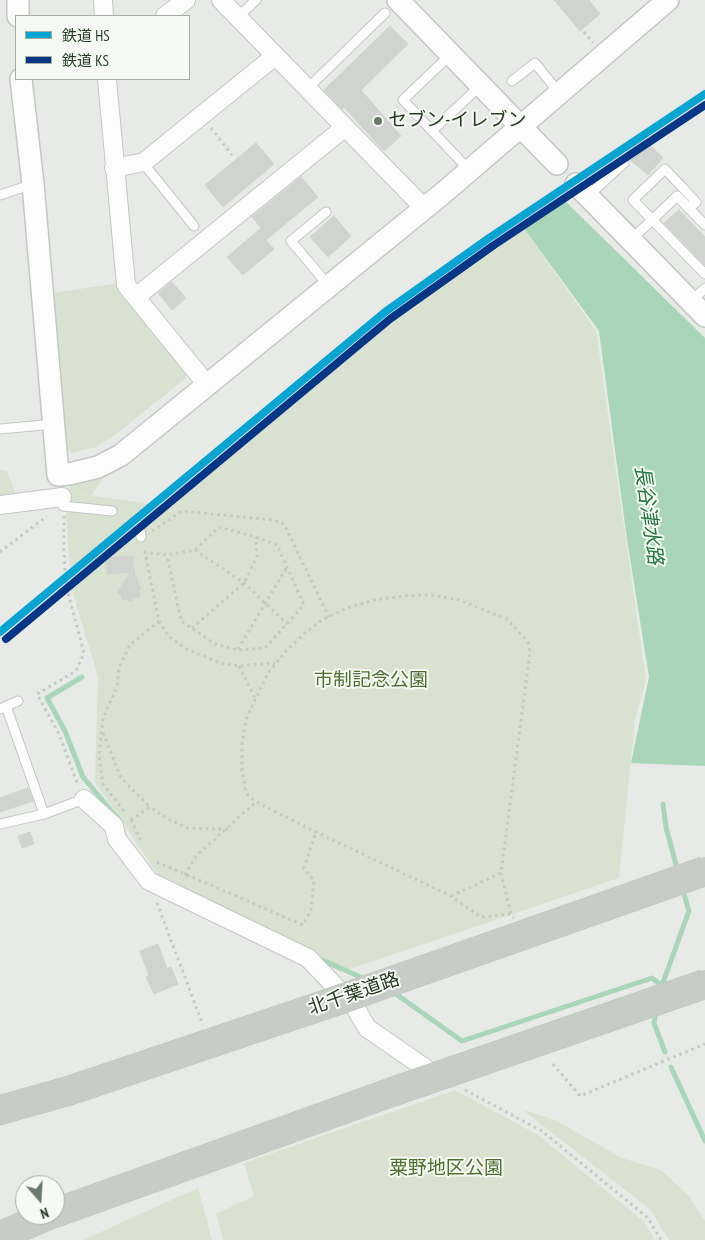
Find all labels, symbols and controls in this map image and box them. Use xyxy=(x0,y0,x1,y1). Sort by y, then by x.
legend xyxy=(15,15,190,80)
text: 鉄道 HS xyxy=(62,26,110,45)
text: 鉄道 KS xyxy=(62,51,109,70)
place label: セブン-イレブン xyxy=(388,110,527,132)
marker: セブン-イレブン xyxy=(372,115,384,127)
water label: 長谷津水路 xyxy=(629,464,667,566)
park label: 市制記念公園 xyxy=(314,670,428,692)
street label: 北千葉道路 xyxy=(305,968,403,1020)
park label: 粟野地区公園 xyxy=(389,1158,503,1180)
north arrow xyxy=(15,1175,65,1225)
text: N xyxy=(38,1203,51,1223)

